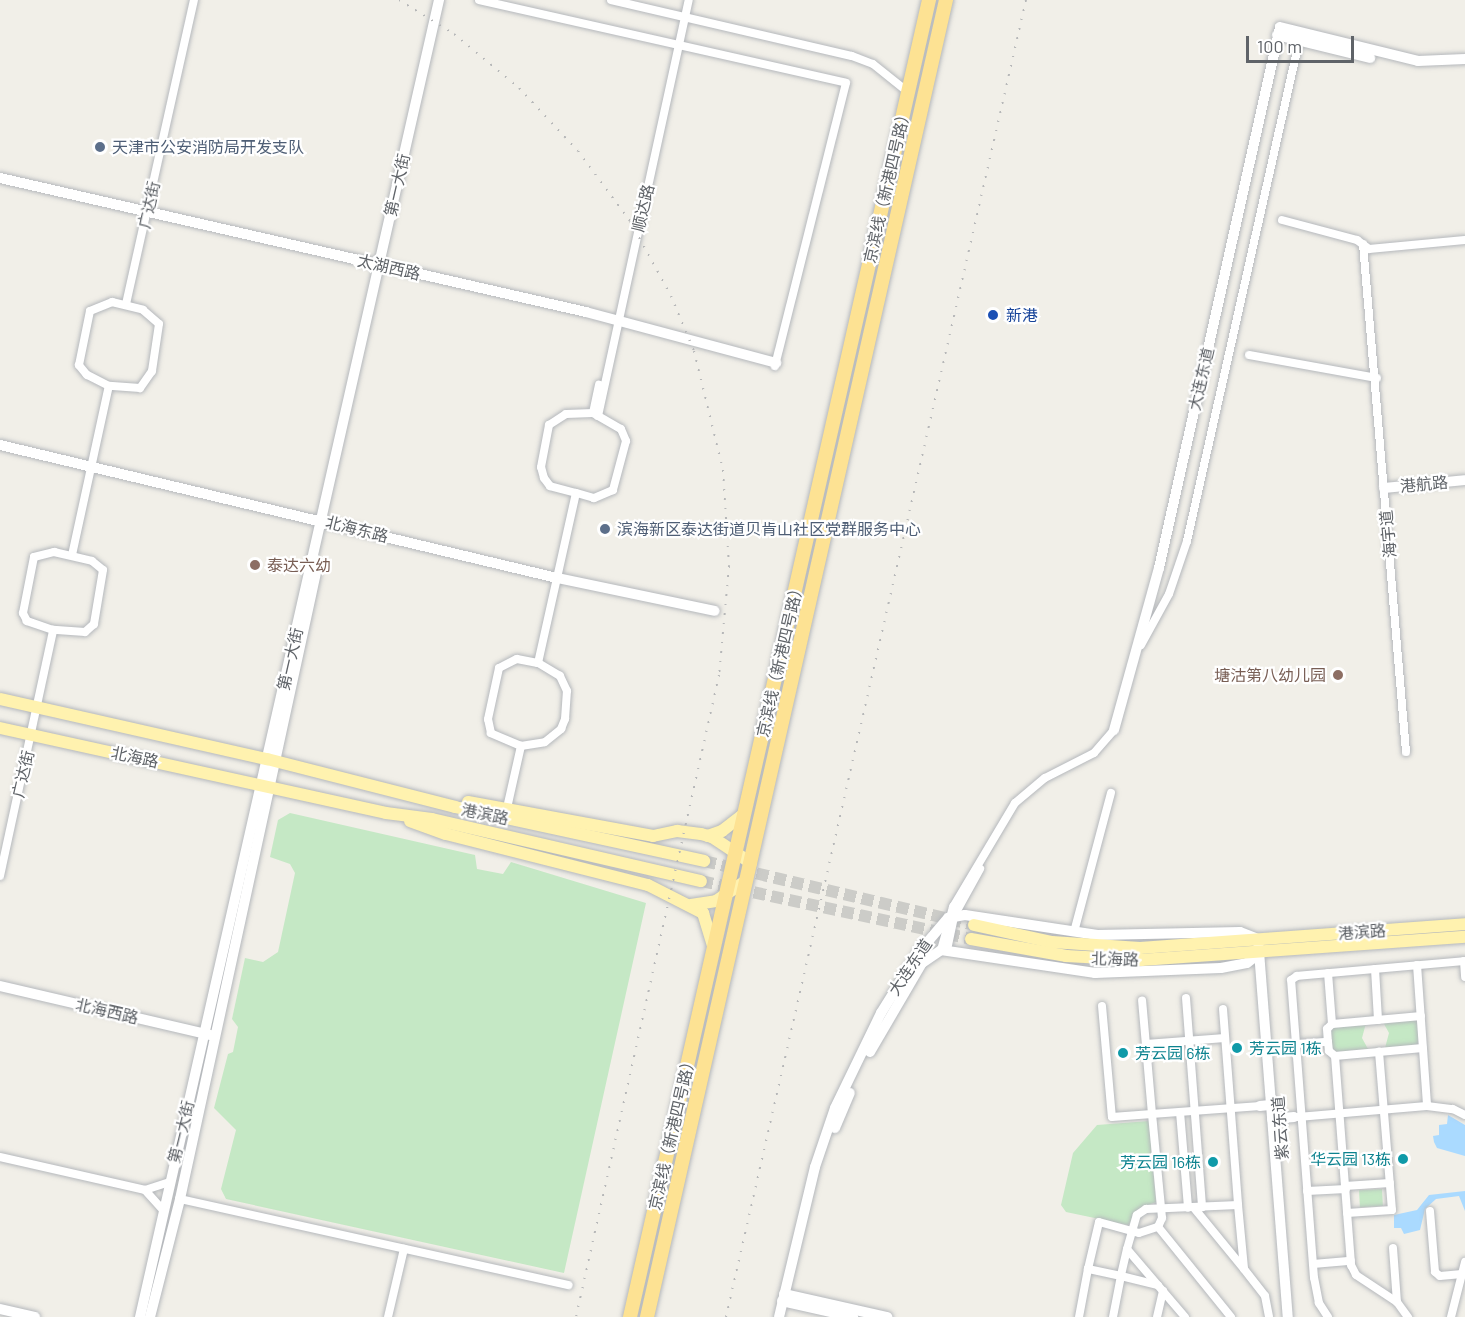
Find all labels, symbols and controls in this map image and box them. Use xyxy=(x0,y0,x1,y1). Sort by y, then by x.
scale bar xyxy=(1249,24,1357,62)
text: 100 m xyxy=(1257,35,1302,57)
street label: 京滨线（新港四号路） xyxy=(860,105,914,265)
place label: 天津市公安消防局开发支队 xyxy=(112,137,304,157)
marker: 天津市公安消防局开发支队 xyxy=(93,140,107,154)
street label: 第一大街 xyxy=(380,152,414,218)
street label: 广达街 xyxy=(134,179,164,231)
street label: 顺达路 xyxy=(628,182,658,234)
street label: 太湖西路 xyxy=(356,250,422,284)
place label: 新港 xyxy=(1006,305,1038,325)
marker: 新港 xyxy=(984,306,1002,324)
street label: 大连东道 xyxy=(1184,346,1218,412)
street label: 港航路 xyxy=(1399,472,1449,496)
street label: 海宇道 xyxy=(1376,509,1400,559)
street label: 北海东路 xyxy=(324,512,390,546)
place label: 滨海新区泰达街道贝肯山社区党群服务中心 xyxy=(617,519,921,539)
marker: 滨海新区泰达街道贝肯山社区党群服务中心 xyxy=(598,522,612,536)
place label: 泰达六幼 xyxy=(267,555,331,575)
marker: 泰达六幼 xyxy=(248,558,262,572)
street label: 京滨线（新港四号路） xyxy=(753,579,807,739)
street label: 第一大街 xyxy=(273,626,307,692)
place label: 塘沽第八幼儿园 xyxy=(1214,665,1326,685)
marker: 塘沽第八幼儿园 xyxy=(1331,668,1345,682)
street label: 北海路 xyxy=(110,743,160,771)
street label: 广达街 xyxy=(8,748,38,800)
street label: 港滨路 xyxy=(460,800,510,828)
street label: 港滨路 xyxy=(1337,921,1387,943)
street label: 大连东道 xyxy=(884,935,936,999)
street label: 北海路 xyxy=(1091,949,1139,969)
street label: 北海西路 xyxy=(74,994,140,1028)
place label: 芳云园 1栋 xyxy=(1249,1038,1322,1058)
marker: 芳云园 1栋 xyxy=(1230,1041,1244,1055)
place label: 芳云园 6栋 xyxy=(1135,1043,1210,1063)
marker: 芳云园 6栋 xyxy=(1116,1046,1130,1060)
street label: 京滨线（新港四号路） xyxy=(645,1052,699,1212)
street label: 紫云东道 xyxy=(1268,1095,1292,1161)
street label: 第一大街 xyxy=(164,1099,198,1165)
place label: 华云园 13栋 xyxy=(1310,1149,1391,1169)
place label: 芳云园 16栋 xyxy=(1120,1152,1201,1172)
marker: 华云园 13栋 xyxy=(1396,1152,1410,1166)
marker: 芳云园 16栋 xyxy=(1206,1155,1220,1169)

